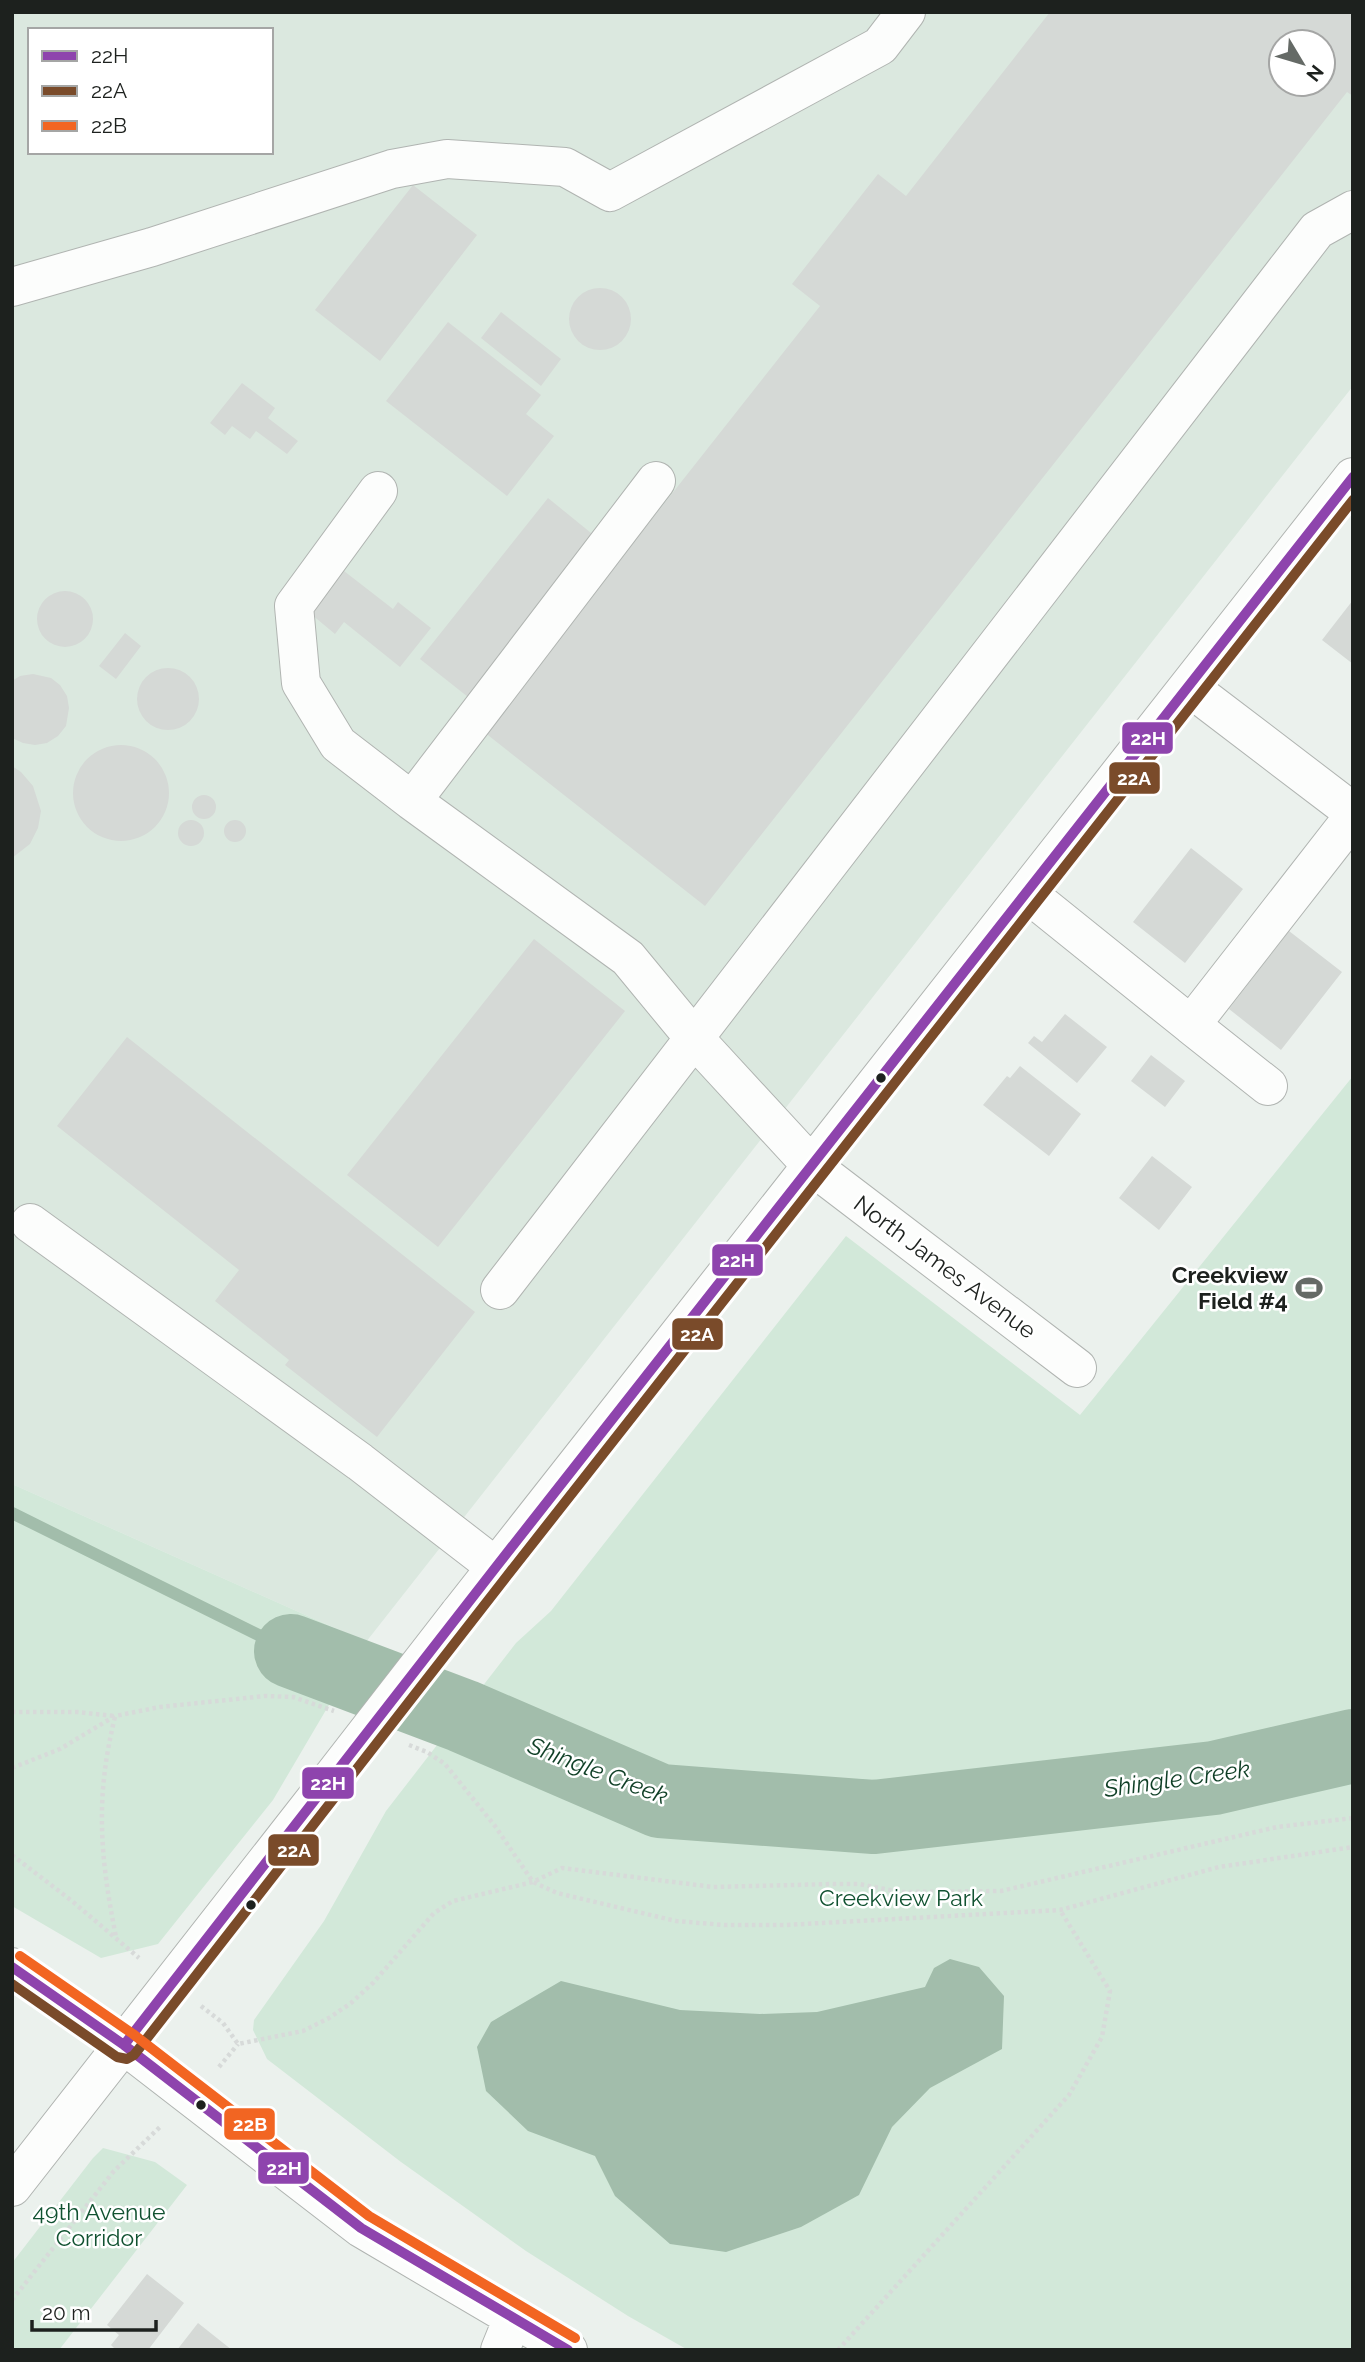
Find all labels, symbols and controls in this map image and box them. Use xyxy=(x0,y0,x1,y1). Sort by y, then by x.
legend xyxy=(28,28,273,154)
north arrow xyxy=(1267,28,1337,98)
text: 22H xyxy=(91,43,128,68)
text: N xyxy=(1302,61,1329,86)
text: 22A xyxy=(91,78,127,103)
text: 22B xyxy=(91,113,127,138)
line badge: 22H xyxy=(1121,721,1174,755)
text: 22H xyxy=(1130,727,1166,749)
line badge: 22A xyxy=(1108,761,1161,795)
text: 22A xyxy=(1117,767,1151,789)
unlabelled marker xyxy=(874,1071,888,1085)
street label: North James Avenue xyxy=(849,1189,1042,1344)
line badge: 22H xyxy=(711,1243,764,1277)
text: 22H xyxy=(719,1249,755,1271)
place label: Creekview Field #4 xyxy=(1172,1261,1289,1314)
sports icon: Creekview Field #4 xyxy=(1294,1273,1324,1303)
line badge: 22A xyxy=(671,1317,724,1351)
text: 22A xyxy=(680,1323,714,1345)
water label: Shingle Creek xyxy=(523,1730,672,1811)
water label: Shingle Creek xyxy=(1101,1754,1252,1803)
line badge: 22H xyxy=(301,1766,355,1800)
text: 22H xyxy=(310,1772,346,1794)
line badge: 22A xyxy=(267,1833,320,1867)
text: 22A xyxy=(277,1839,311,1861)
park label: Creekview Park xyxy=(819,1884,983,1911)
unlabelled marker xyxy=(244,1898,258,1912)
unlabelled marker xyxy=(194,2098,208,2112)
line badge: 22B xyxy=(223,2107,276,2141)
text: 22B xyxy=(233,2113,267,2135)
line badge: 22H xyxy=(257,2151,310,2185)
text: 22H xyxy=(266,2157,302,2179)
park label: 49th Avenue Corridor xyxy=(32,2198,166,2251)
scale bar xyxy=(32,2288,156,2332)
text: 20 m xyxy=(42,2300,90,2325)

